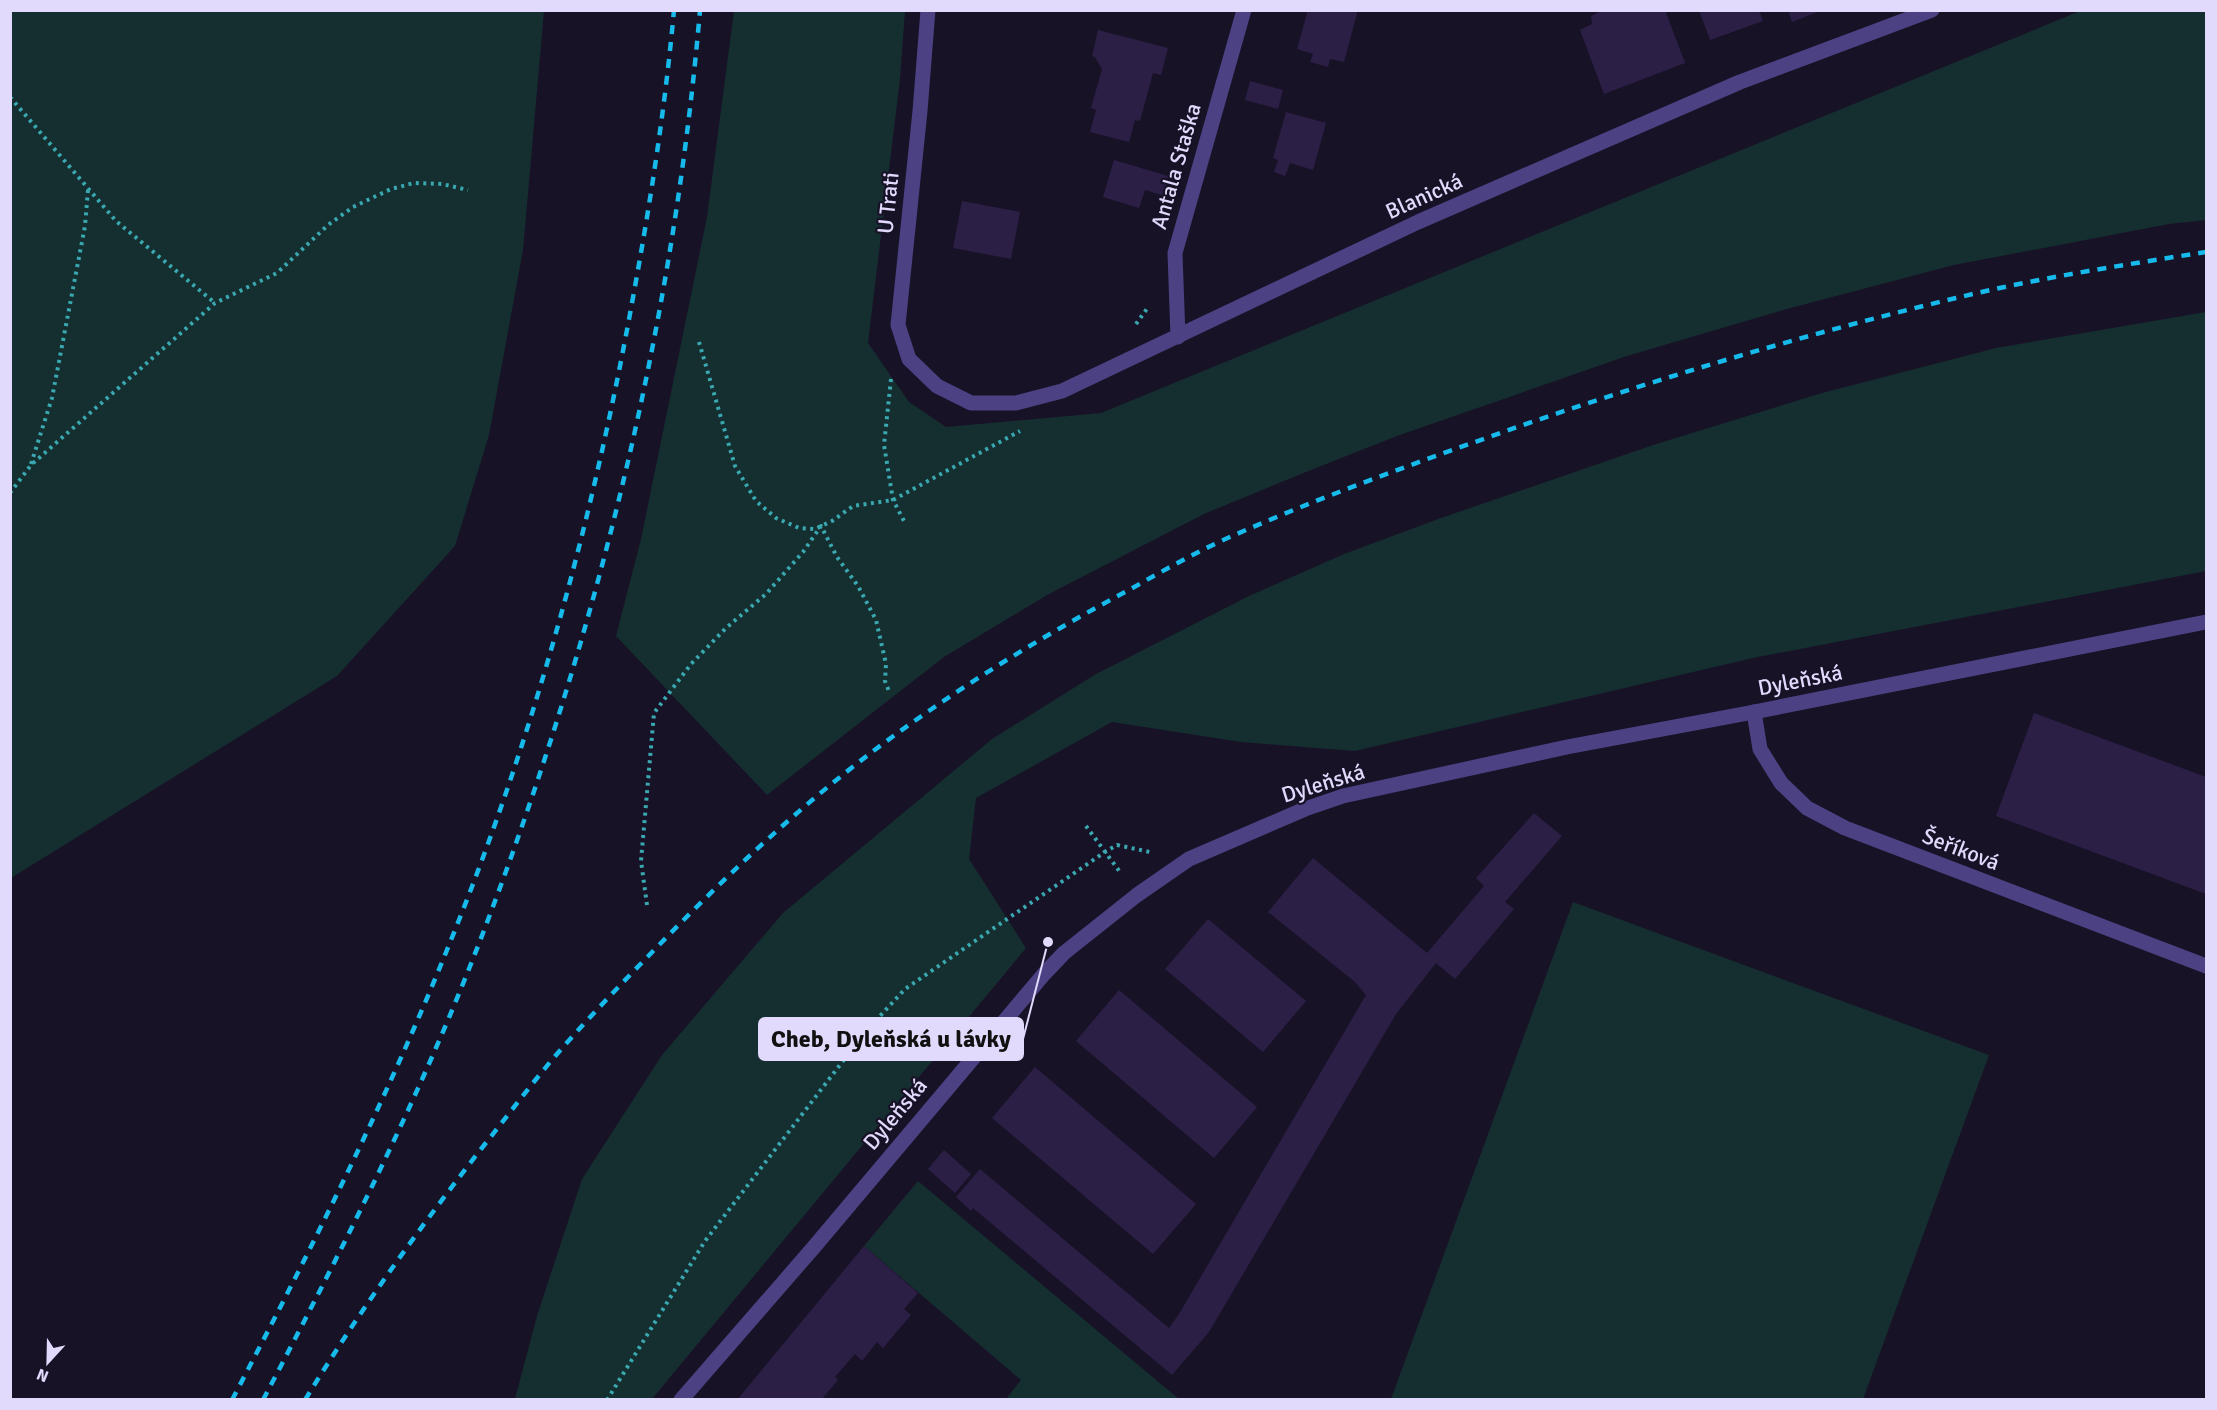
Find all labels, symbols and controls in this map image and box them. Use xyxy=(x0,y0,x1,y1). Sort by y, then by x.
street label: Antala Staška xyxy=(1145,100,1207,232)
street label: Blanická xyxy=(1381,167,1467,225)
street label: U Trati xyxy=(871,171,905,235)
street label: Dyleňská xyxy=(1755,659,1845,701)
street label: Dyleňská xyxy=(1278,758,1368,808)
street label: Šeříková xyxy=(1919,822,2003,876)
callout: Cheb, Dyleňská u lávky xyxy=(759,1018,1023,1060)
text: Cheb, Dyleňská u lávky xyxy=(771,1024,1011,1054)
street label: Dyleňská xyxy=(857,1073,933,1155)
north arrow xyxy=(18,1332,78,1392)
text: N xyxy=(34,1364,52,1386)

